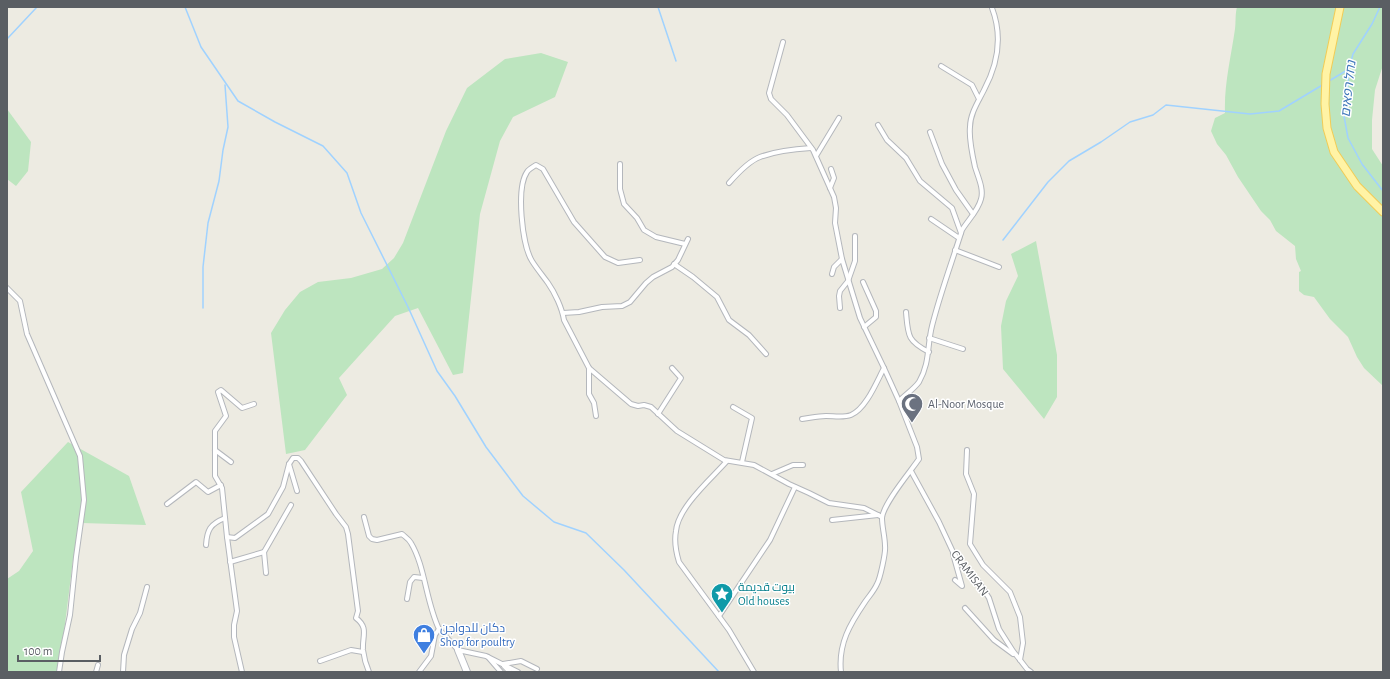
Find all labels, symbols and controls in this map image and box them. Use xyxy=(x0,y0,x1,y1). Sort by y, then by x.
water label: נחל רפאים xyxy=(1340,59,1359,118)
mosque icon: Al-Noor Mosque xyxy=(899,391,925,424)
place label: Al-Noor Mosque xyxy=(928,398,1004,410)
street label: CRAMISAN xyxy=(949,548,991,598)
place icon: بيوت قديمة Old houses xyxy=(709,581,735,614)
place label: بيوت قديمة Old houses xyxy=(738,581,795,607)
shop icon: دكان للدواجن Shop for poultry xyxy=(411,622,437,655)
place label: دكان للدواجن Shop for poultry xyxy=(440,622,515,649)
scale bar xyxy=(18,637,100,663)
text: 100 m xyxy=(24,645,52,657)

